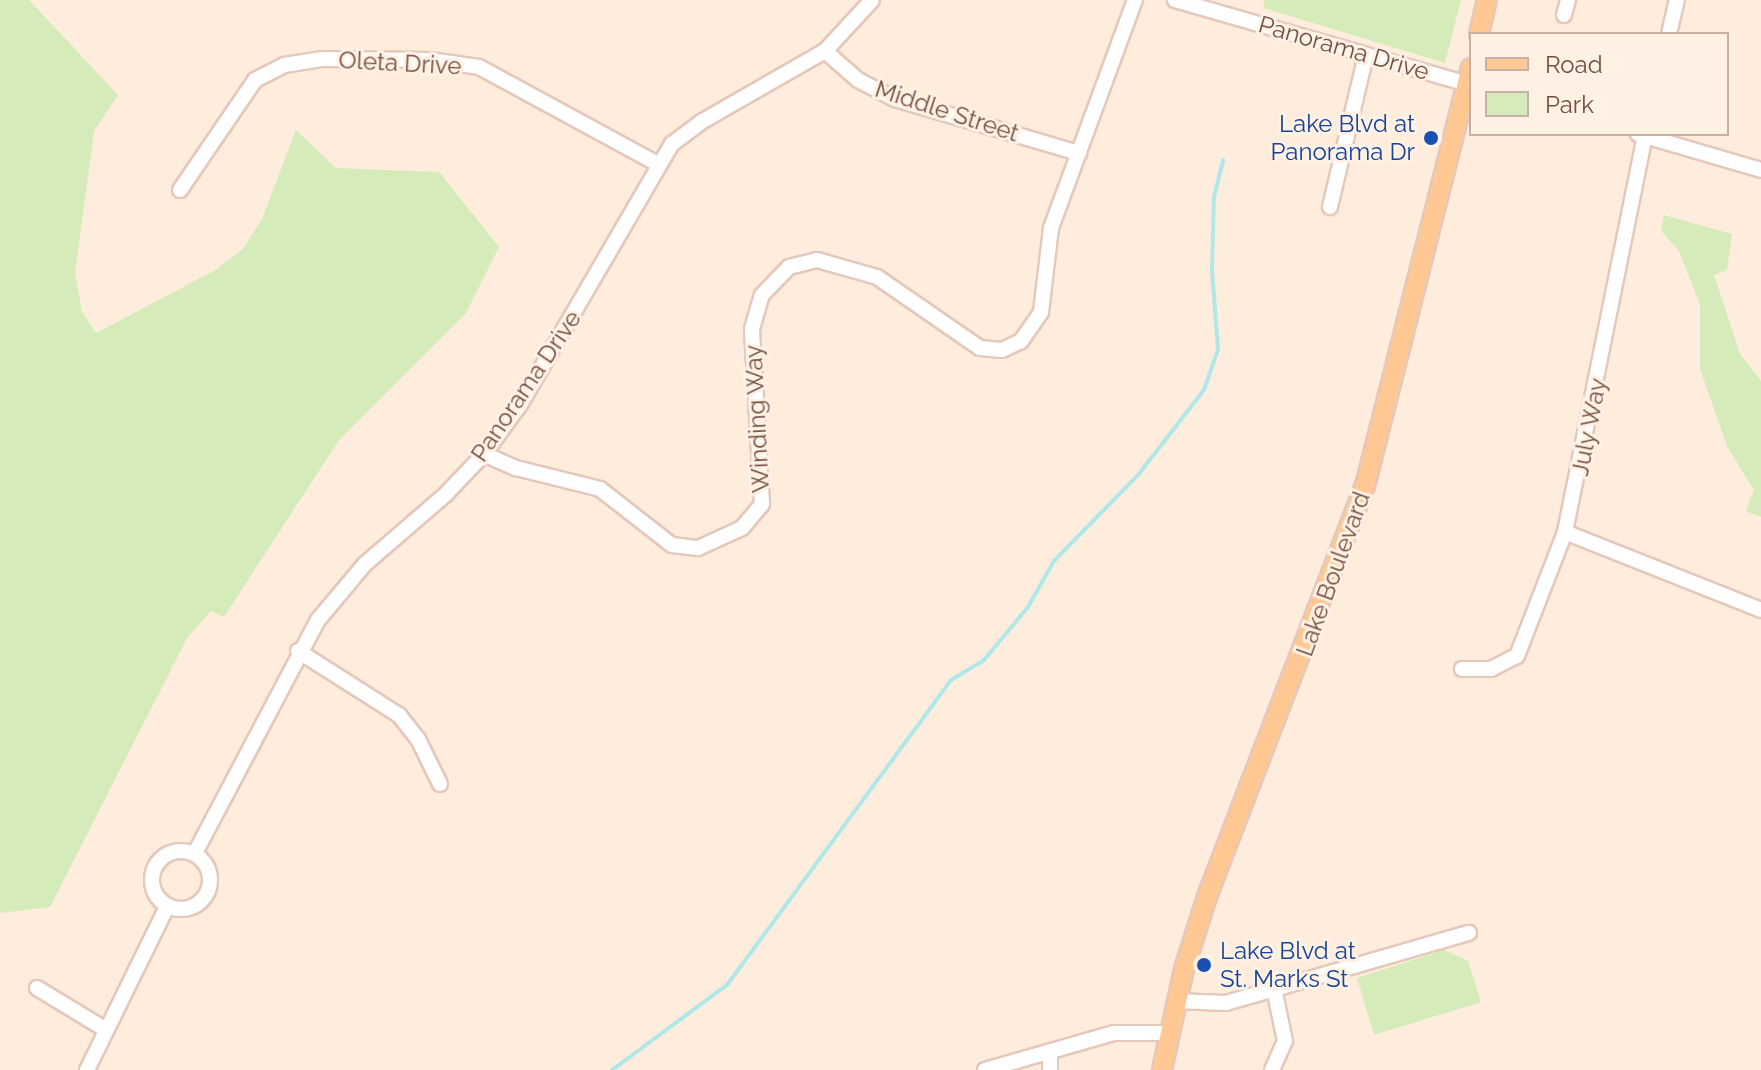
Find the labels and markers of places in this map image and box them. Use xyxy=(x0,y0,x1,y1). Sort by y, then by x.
place label: Lake Blvd at Panorama Dr xyxy=(1271,110,1415,166)
marker: Lake Blvd at Panorama Dr xyxy=(1422,129,1440,147)
place label: Lake Blvd at St. Marks St xyxy=(1220,937,1356,993)
marker: Lake Blvd at St. Marks St xyxy=(1195,956,1213,974)

